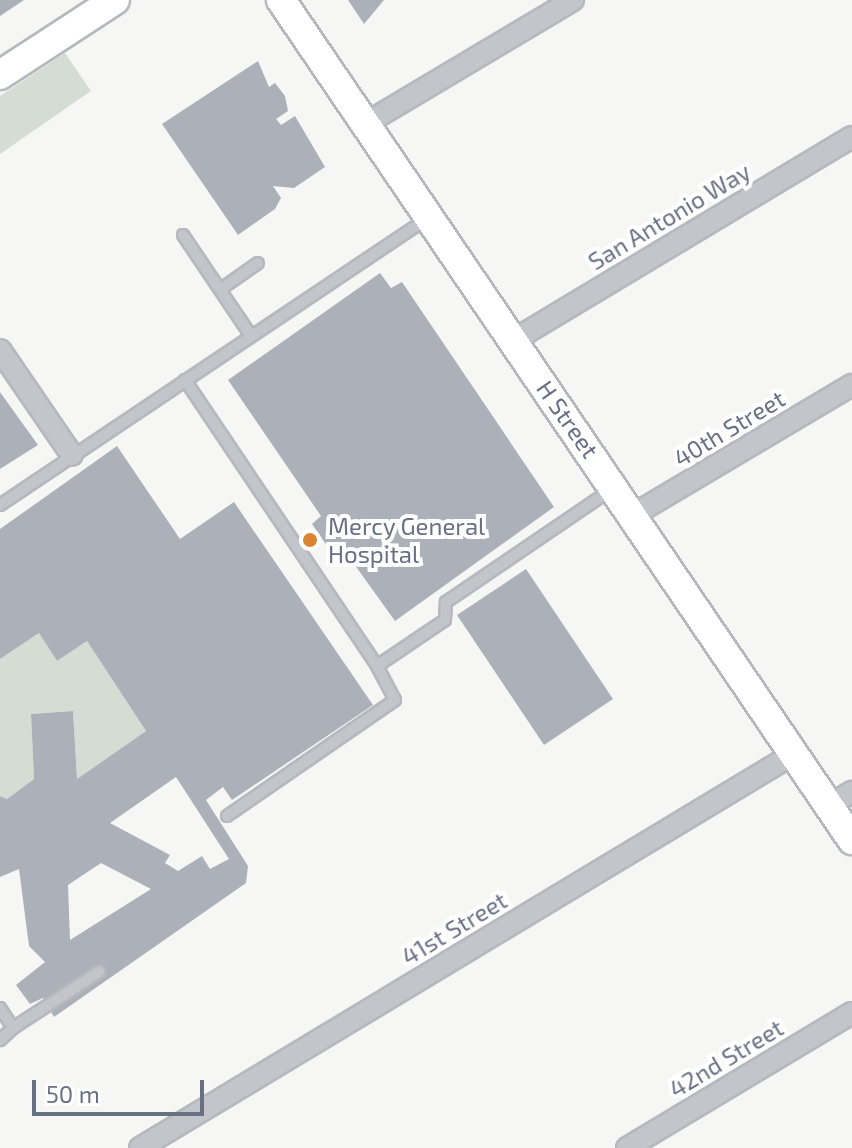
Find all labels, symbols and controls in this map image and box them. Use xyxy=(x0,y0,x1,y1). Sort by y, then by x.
street label: San Antonio Way xyxy=(582,156,756,276)
street label: H Street xyxy=(531,375,605,463)
street label: 40th Street xyxy=(668,384,790,472)
place label: Mercy General Hospital xyxy=(328,512,486,568)
marker: Mercy General Hospital xyxy=(299,529,321,551)
street label: 41st Street xyxy=(396,885,512,971)
street label: 42nd Street xyxy=(664,1013,788,1103)
scale bar xyxy=(36,1064,208,1114)
text: 50 m xyxy=(46,1079,100,1108)

